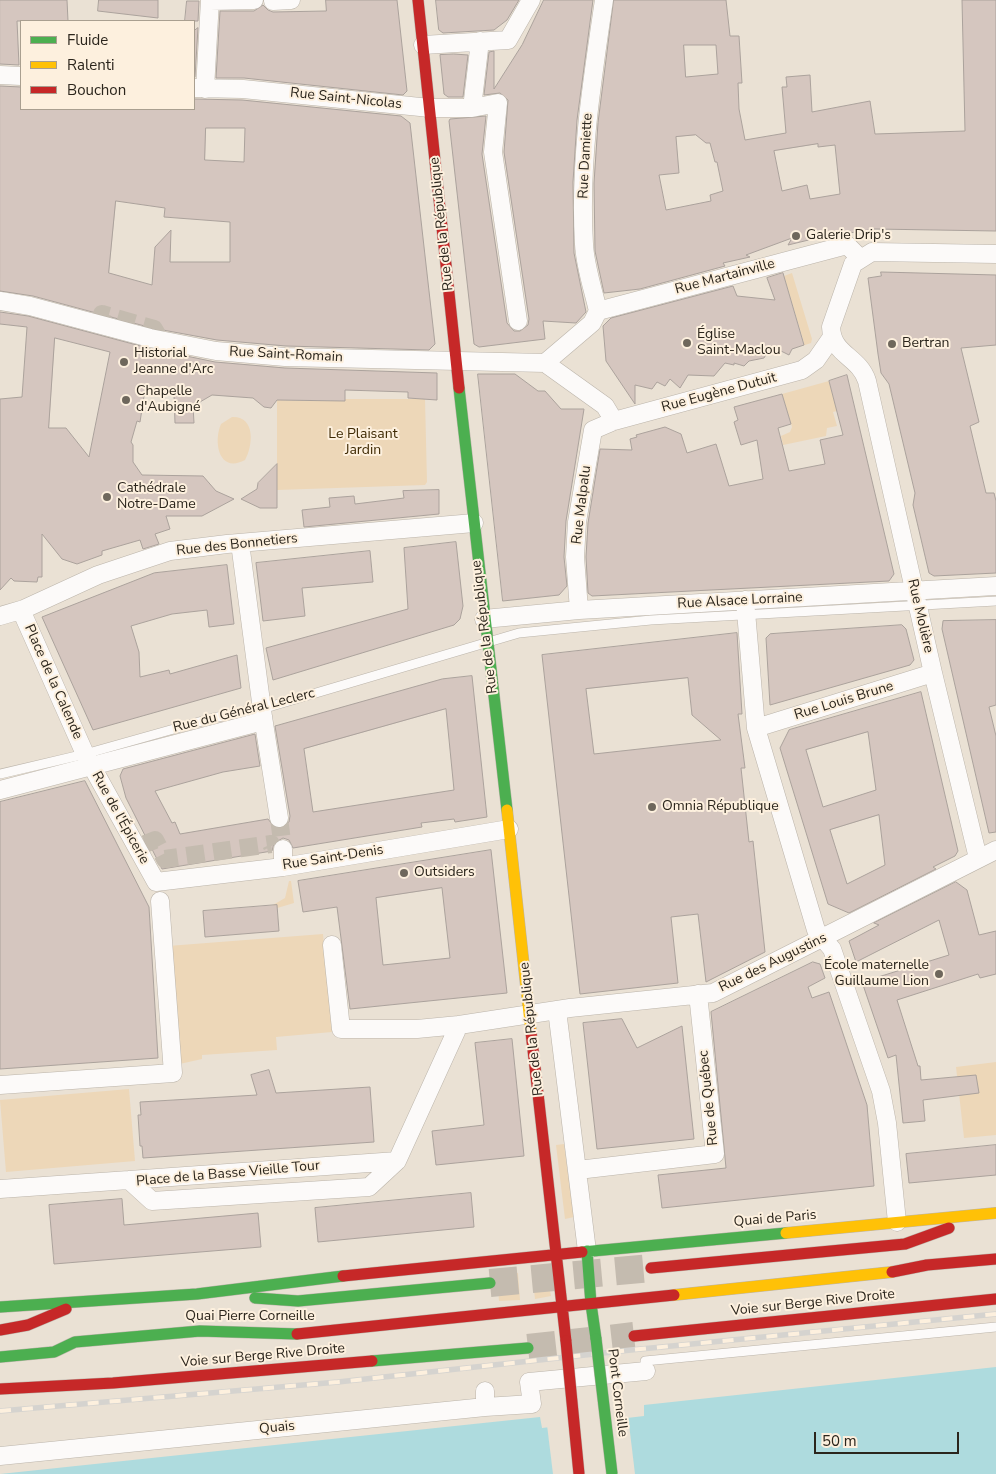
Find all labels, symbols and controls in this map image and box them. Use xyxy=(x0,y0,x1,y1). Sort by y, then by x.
legend xyxy=(20,20,195,110)
text: Fluide xyxy=(67,30,108,50)
text: Ralenti xyxy=(67,55,115,75)
text: Bouchon xyxy=(67,80,126,100)
street label: Rue Saint-Nicolas xyxy=(289,85,403,113)
street label: Rue Damiette xyxy=(575,113,597,199)
street label: Rue de la République xyxy=(427,156,457,292)
place label: Galerie Drip's xyxy=(806,228,891,244)
marker: Galerie Drip's xyxy=(790,230,802,242)
street label: Rue Martainville xyxy=(673,256,777,298)
place label: Église Saint-Maclou xyxy=(697,327,781,360)
place label: Bertran xyxy=(902,336,950,352)
marker: Église Saint-Maclou xyxy=(681,337,693,349)
marker: Bertran xyxy=(886,338,898,350)
street label: Rue Saint-Romain xyxy=(229,344,343,366)
place label: Historial Jeanne d'Arc xyxy=(134,346,213,378)
marker: Historial Jeanne d'Arc xyxy=(118,356,130,368)
street label: Rue Eugène Dutuit xyxy=(660,370,778,416)
place label: Chapelle d'Aubigné xyxy=(136,384,200,417)
marker: Chapelle d'Aubigné xyxy=(120,394,132,406)
park label: Le Plaisant Jardin xyxy=(328,427,398,460)
street label: Rue Malpalu xyxy=(569,465,595,545)
place label: Cathédrale Notre-Dame xyxy=(117,481,196,514)
marker: Cathédrale Notre-Dame xyxy=(101,491,113,503)
street label: Rue des Bonnetiers xyxy=(175,530,299,560)
street label: Rue de la République xyxy=(468,559,502,695)
street label: Rue Molière xyxy=(903,577,937,655)
street label: Rue Alsace Lorraine xyxy=(677,589,803,613)
street label: Place de la Calende xyxy=(20,622,86,742)
street label: Rue Louis Brune xyxy=(792,678,896,724)
street label: Rue du Général Leclerc xyxy=(171,685,317,737)
street label: Rue de l'Épicerie xyxy=(88,769,152,867)
place label: Omnia République xyxy=(662,799,779,815)
marker: Omnia République xyxy=(646,801,658,813)
street label: Rue Saint-Denis xyxy=(281,842,385,874)
place label: Outsiders xyxy=(414,865,475,881)
marker: Outsiders xyxy=(398,867,410,879)
street label: Rue des Augustins xyxy=(716,930,830,996)
place label: École maternelle Guillaume Lion xyxy=(824,958,929,990)
street label: Rue de la République xyxy=(517,961,547,1097)
marker: École maternelle Guillaume Lion xyxy=(933,968,945,980)
street label: Rue de Québec xyxy=(696,1050,722,1146)
street label: Place de la Basse Vieille Tour xyxy=(135,1158,321,1190)
street label: Quai de Paris xyxy=(733,1207,817,1231)
street label: Voie sur Berge Rive Droite xyxy=(730,1286,896,1320)
street label: Quai Pierre Corneille xyxy=(185,1309,315,1325)
street label: Voie sur Berge Rive Droite xyxy=(180,1340,346,1372)
street label: Pont Corneille xyxy=(603,1348,631,1438)
street label: Quais xyxy=(258,1418,296,1438)
scale bar xyxy=(816,1422,961,1454)
text: 50 m xyxy=(822,1431,857,1451)

